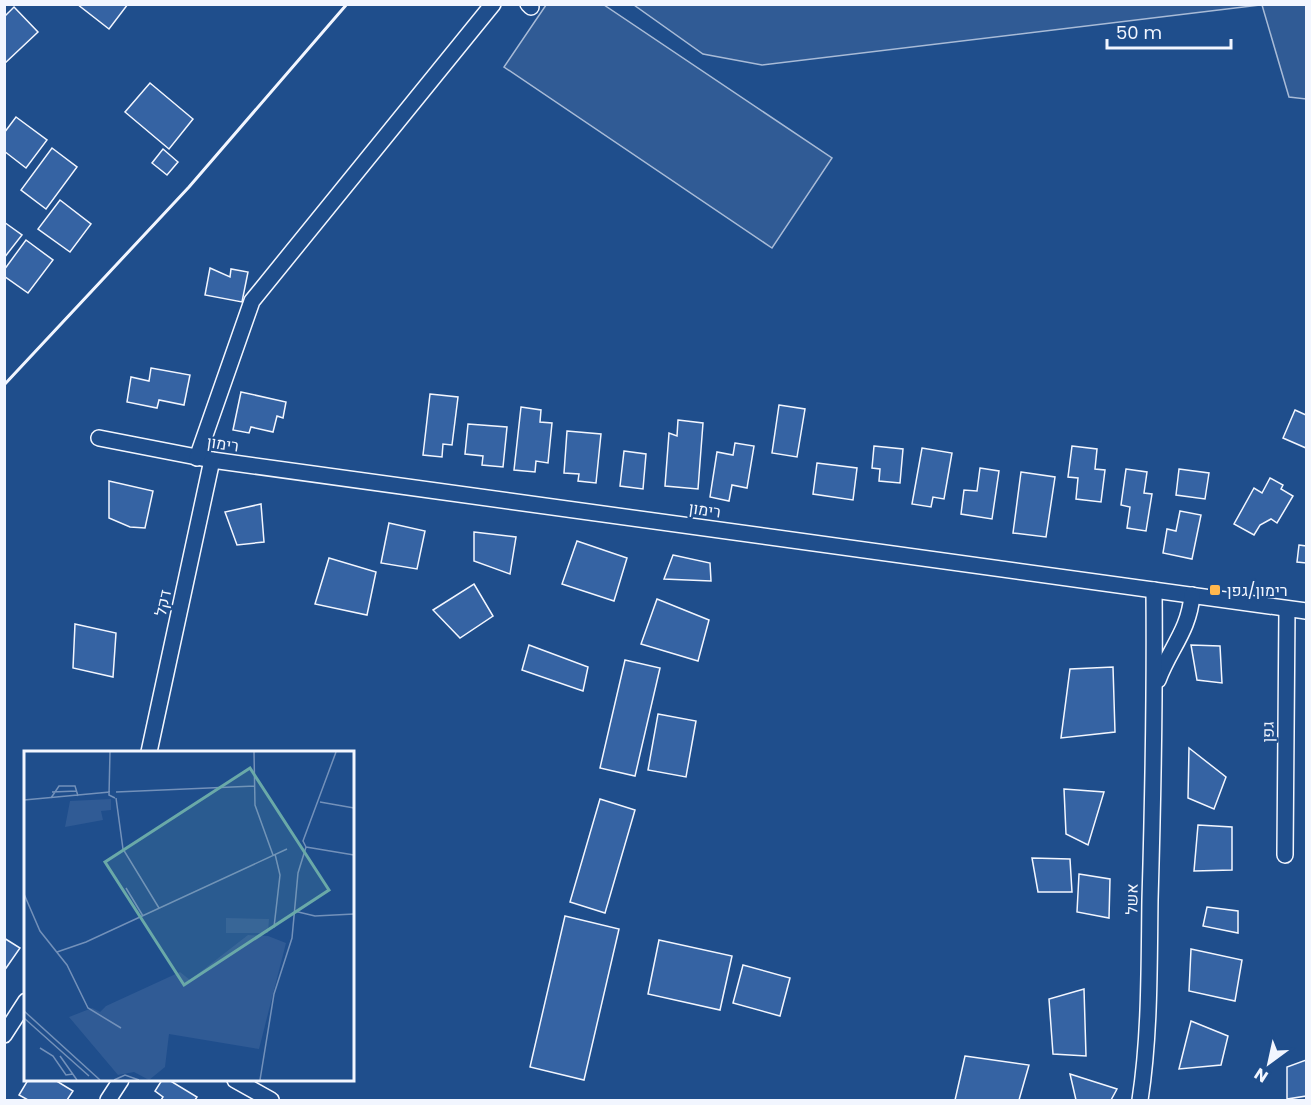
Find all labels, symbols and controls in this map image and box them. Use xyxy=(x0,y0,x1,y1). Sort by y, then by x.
scale bar xyxy=(1107,12,1232,50)
text: 50 m xyxy=(1116,20,1162,45)
street label: רימון xyxy=(205,430,241,458)
street label: רימון xyxy=(687,496,723,524)
place label: רימון/גפן xyxy=(1227,579,1288,602)
marker: רימון/גפן xyxy=(1208,583,1222,597)
street label: דקל xyxy=(149,588,177,618)
street label: גפן xyxy=(1256,721,1280,743)
inset map xyxy=(24,751,354,1081)
street label: אשל xyxy=(1120,883,1144,915)
north arrow xyxy=(1239,1033,1299,1093)
text: N xyxy=(1250,1062,1272,1088)

